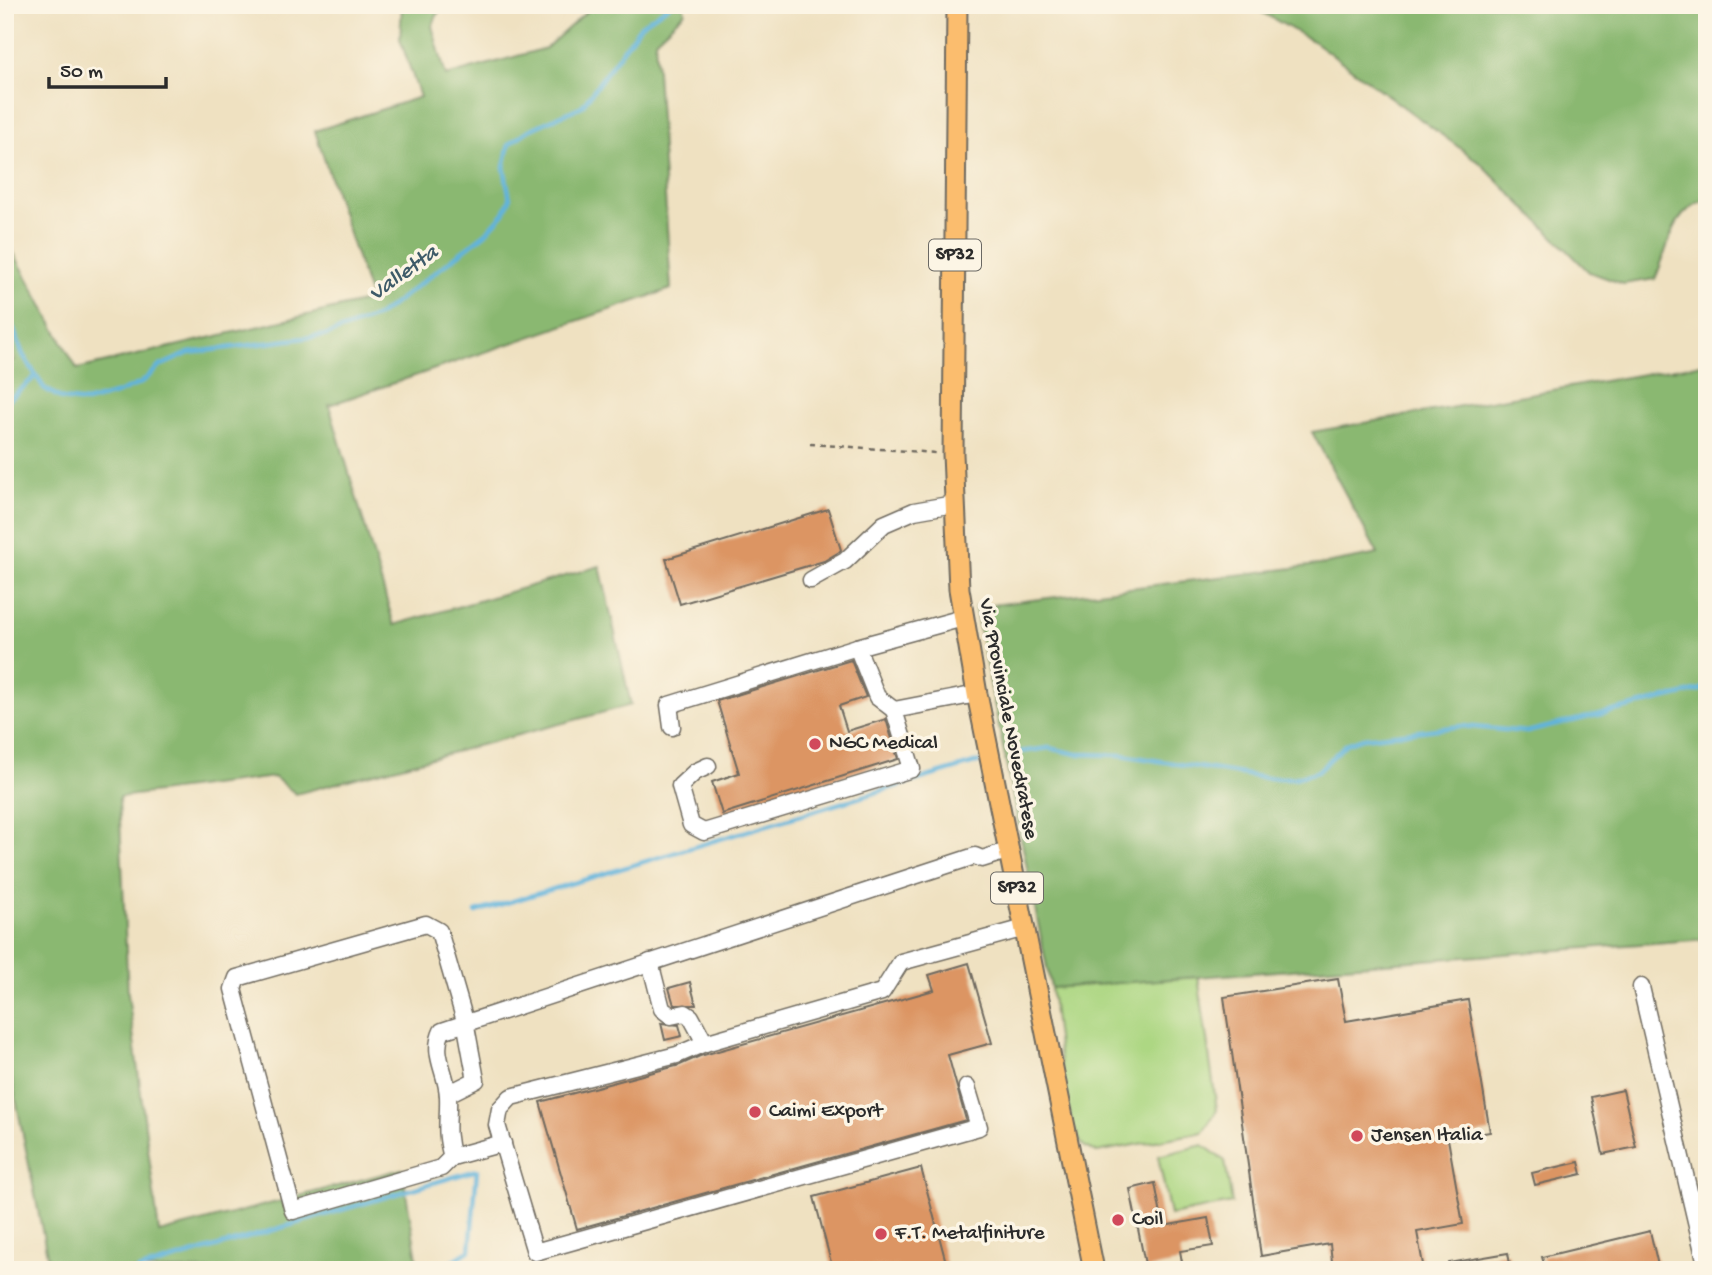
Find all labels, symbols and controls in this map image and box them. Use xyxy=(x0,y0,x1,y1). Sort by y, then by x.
scale bar xyxy=(49,46,166,90)
text: 50 m xyxy=(60,61,103,86)
water label: Valletta xyxy=(364,239,445,308)
road number: SP32 xyxy=(929,240,981,270)
street label: Via Provinciale Novedratese xyxy=(971,596,1043,842)
place label: NGC Medical xyxy=(829,732,938,757)
marker: NGC Medical xyxy=(807,736,823,752)
road number: SP32 xyxy=(991,873,1043,904)
place label: Caimi Export xyxy=(769,1100,885,1125)
marker: Caimi Export xyxy=(747,1104,763,1120)
place label: Jensen Italia xyxy=(1371,1124,1484,1149)
marker: Jensen Italia xyxy=(1349,1128,1365,1144)
place label: Coil xyxy=(1132,1208,1163,1233)
marker: Coil xyxy=(1110,1212,1126,1228)
place label: F.T. Metalfiniture xyxy=(894,1222,1046,1247)
marker: F.T. Metalfiniture xyxy=(873,1226,889,1242)

